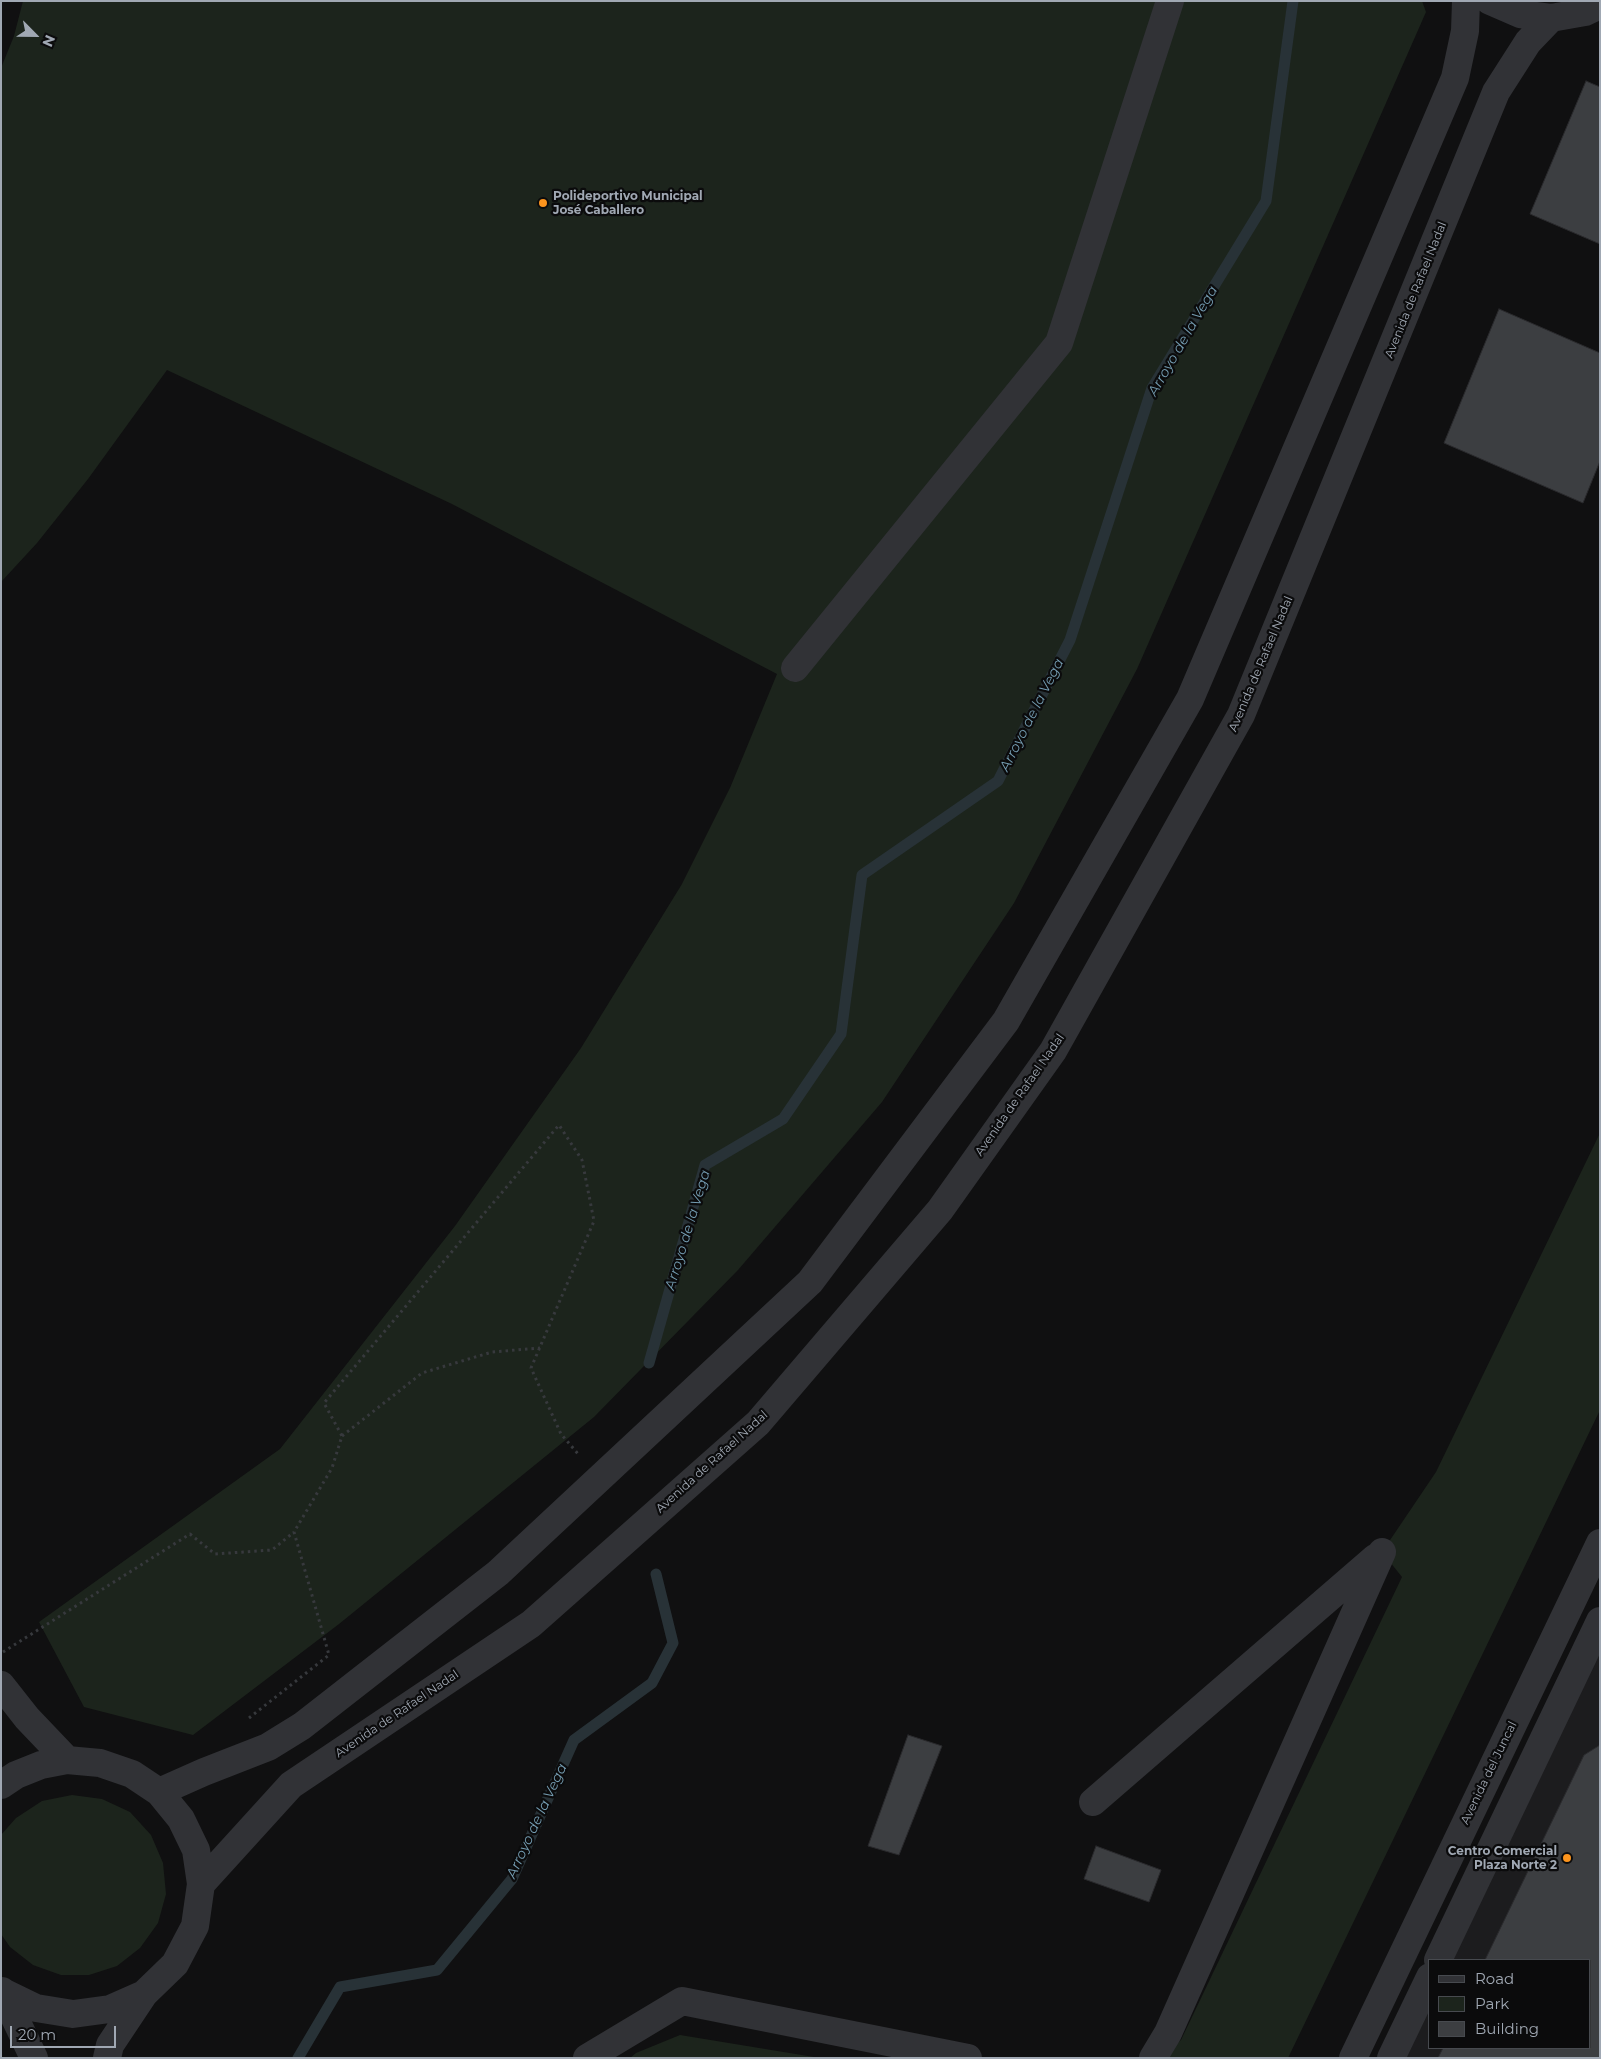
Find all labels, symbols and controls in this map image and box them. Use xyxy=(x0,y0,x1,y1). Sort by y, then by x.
north arrow xyxy=(10,10,60,60)
text: N xyxy=(38,32,59,50)
place label: Polideportivo Municipal José Caballero xyxy=(553,189,703,217)
marker: Polideportivo Municipal José Caballero xyxy=(537,197,549,209)
street label: Avenida de Rafael Nadal xyxy=(1382,220,1450,360)
water label: Arroyo de la Vega xyxy=(1145,283,1221,399)
street label: Avenida de Rafael Nadal xyxy=(1226,594,1296,734)
water label: Arroyo de la Vega xyxy=(996,656,1068,774)
street label: Avenida de Rafael Nadal xyxy=(972,1031,1068,1159)
water label: Arroyo de la Vega xyxy=(662,1168,714,1292)
street label: Avenida de Rafael Nadal xyxy=(653,1408,771,1516)
street label: Avenida de Rafael Nadal xyxy=(333,1667,461,1761)
street label: Avenida del Juncal xyxy=(1458,1719,1520,1827)
water label: Arroyo de la Vega xyxy=(503,1761,571,1881)
place label: Centro Comercial Plaza Norte 2 xyxy=(1448,1844,1557,1872)
marker: Centro Comercial Plaza Norte 2 xyxy=(1561,1852,1573,1864)
legend xyxy=(1428,1959,1591,2049)
text: Road xyxy=(1475,1969,1514,1988)
text: Park xyxy=(1475,1994,1509,2013)
scale bar xyxy=(12,2016,119,2048)
text: Building xyxy=(1475,2019,1539,2038)
text: 20 m xyxy=(18,2025,56,2044)

